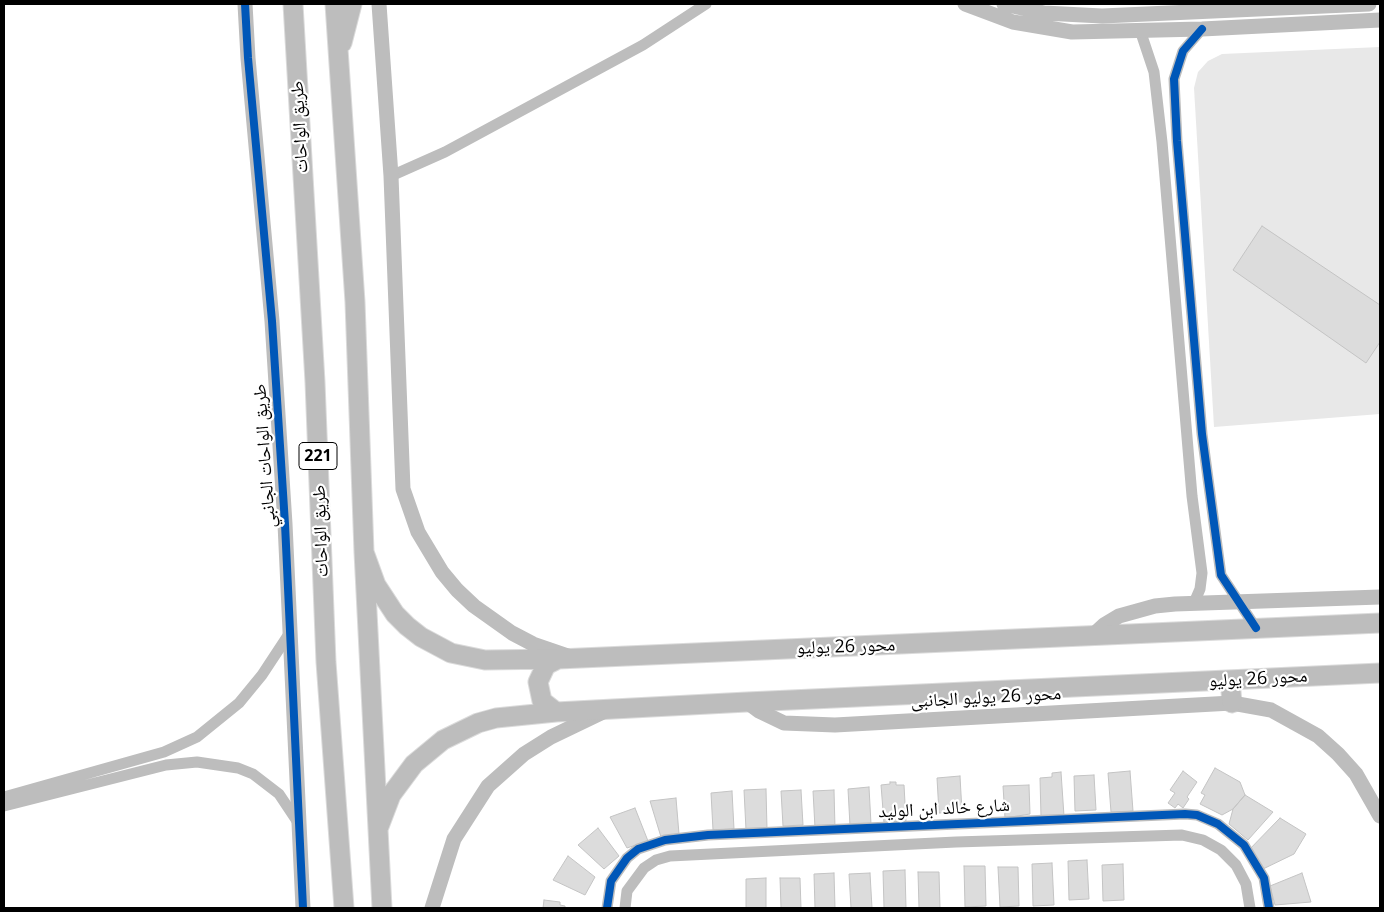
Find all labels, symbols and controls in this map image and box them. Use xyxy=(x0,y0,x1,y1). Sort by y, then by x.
street label: طريق الواحات xyxy=(287,80,313,174)
street label: طريق الواحات الجانبي xyxy=(249,383,281,529)
road number: 221 xyxy=(299,442,337,470)
street label: طريق الواحات xyxy=(309,485,333,577)
street label: محور 26 يوليو xyxy=(796,634,896,660)
street label: محور 26 يوليو xyxy=(1208,666,1308,692)
street label: محور 26 يوليو الجانبى xyxy=(910,683,1062,713)
street label: شارع خالد ابن الوليد xyxy=(878,795,1010,823)

